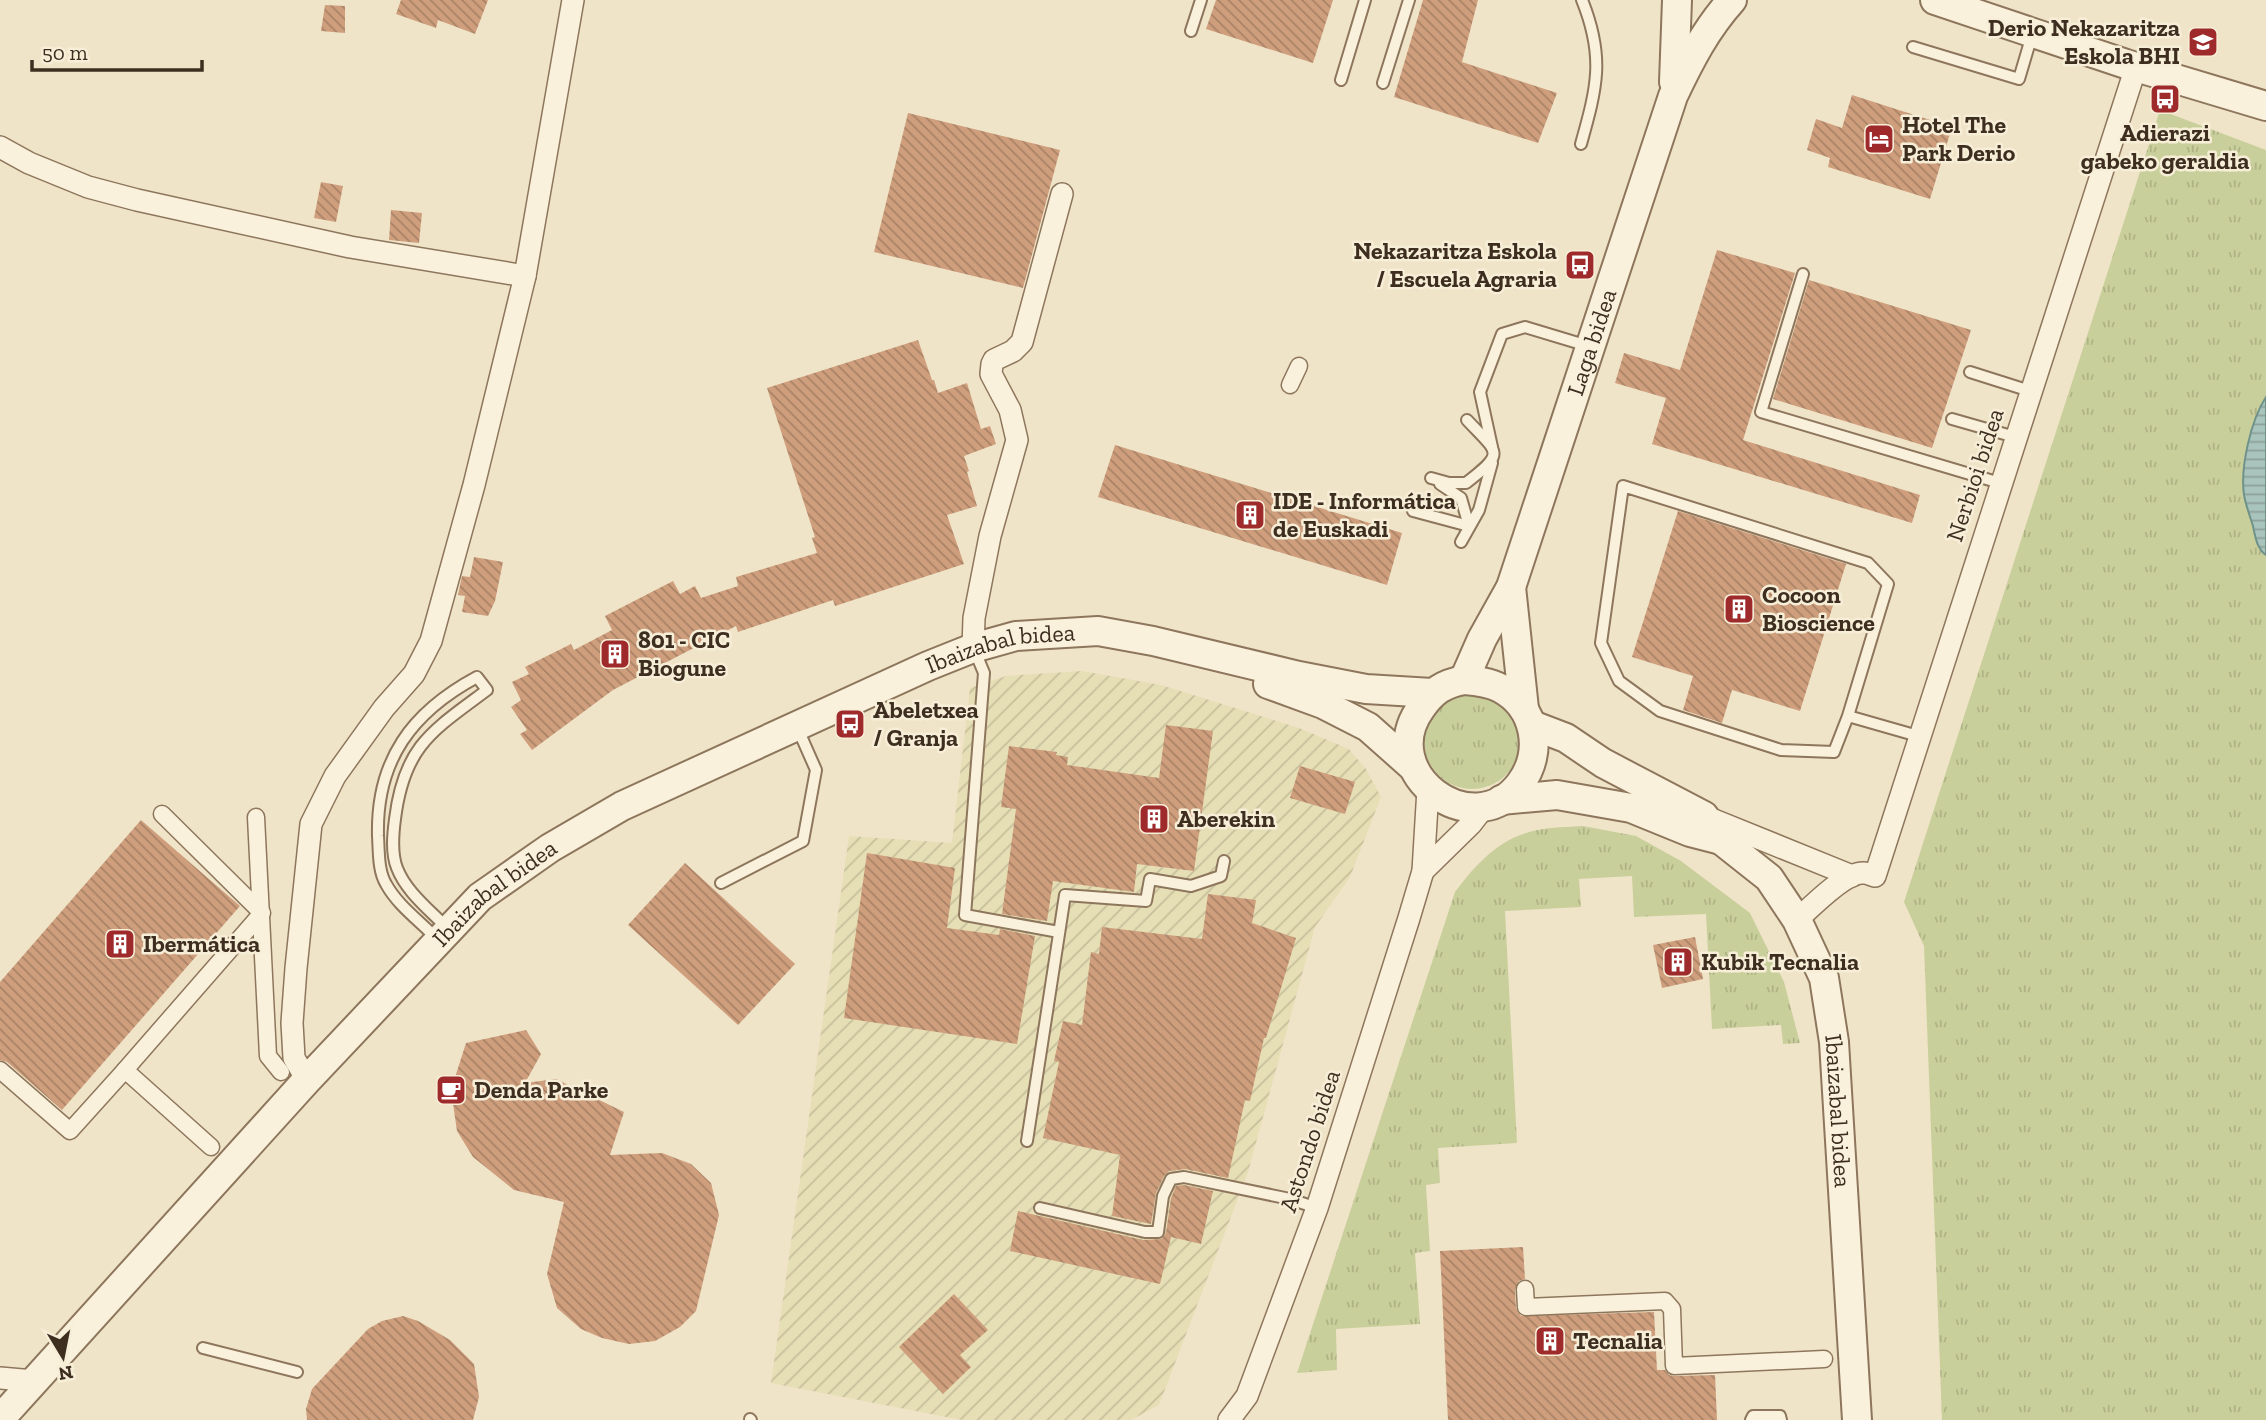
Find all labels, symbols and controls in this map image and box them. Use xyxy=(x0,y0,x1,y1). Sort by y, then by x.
place label: Derio Nekazaritza Eskola BHI xyxy=(1988,13,2180,70)
school or university icon: Derio Nekazaritza Eskola BHI xyxy=(2186,25,2220,59)
scale bar xyxy=(32,28,201,72)
text: 50 m xyxy=(42,40,88,65)
bus stop icon: Adierazi gabeko geraldia xyxy=(2148,82,2182,116)
place label: Hotel The Park Derio xyxy=(1902,110,2016,167)
place label: Adierazi gabeko geraldia xyxy=(2081,118,2249,175)
hotel icon: Hotel The Park Derio xyxy=(1862,122,1896,156)
place label: Nekazaritza Eskola / Escuela Agraria xyxy=(1353,236,1557,293)
bus stop icon: Nekazaritza Eskola / Escuela Agraria xyxy=(1563,248,1597,282)
street label: Laga bidea xyxy=(1560,285,1622,399)
street label: Nerbioi bidea xyxy=(1939,404,2010,545)
place label: IDE - Informática de Euskadi xyxy=(1273,486,1456,543)
building icon: IDE - Informática de Euskadi xyxy=(1233,498,1267,532)
place label: Cocoon Bioscience xyxy=(1762,580,1875,637)
building icon: Cocoon Bioscience xyxy=(1722,592,1756,626)
street label: Ibaizabal bidea xyxy=(921,617,1076,679)
place label: 801 - CIC Biogune xyxy=(638,625,730,682)
building icon: 801 - CIC Biogune xyxy=(598,637,632,671)
place label: Abeletxea / Granja xyxy=(873,695,979,752)
bus stop icon: Abeletxea / Granja xyxy=(833,707,867,741)
building icon: Aberekin xyxy=(1137,802,1171,836)
place label: Aberekin xyxy=(1177,804,1275,833)
street label: Ibaizabal bidea xyxy=(426,833,563,952)
building icon: Ibermática xyxy=(103,927,137,961)
place label: Ibermática xyxy=(143,929,260,958)
building icon: Kubik Tecnalia xyxy=(1661,945,1695,979)
place label: Kubik Tecnalia xyxy=(1701,947,1859,976)
street label: Ibaizabal bidea xyxy=(1819,1032,1858,1189)
street label: Astondo bidea xyxy=(1273,1066,1346,1215)
cafe icon: Denda Parke xyxy=(434,1073,468,1107)
place label: Denda Parke xyxy=(474,1075,609,1104)
north arrow xyxy=(28,1322,98,1392)
building icon: Tecnalia xyxy=(1533,1324,1567,1358)
place label: Tecnalia xyxy=(1573,1326,1663,1355)
text: N xyxy=(57,1361,75,1386)

